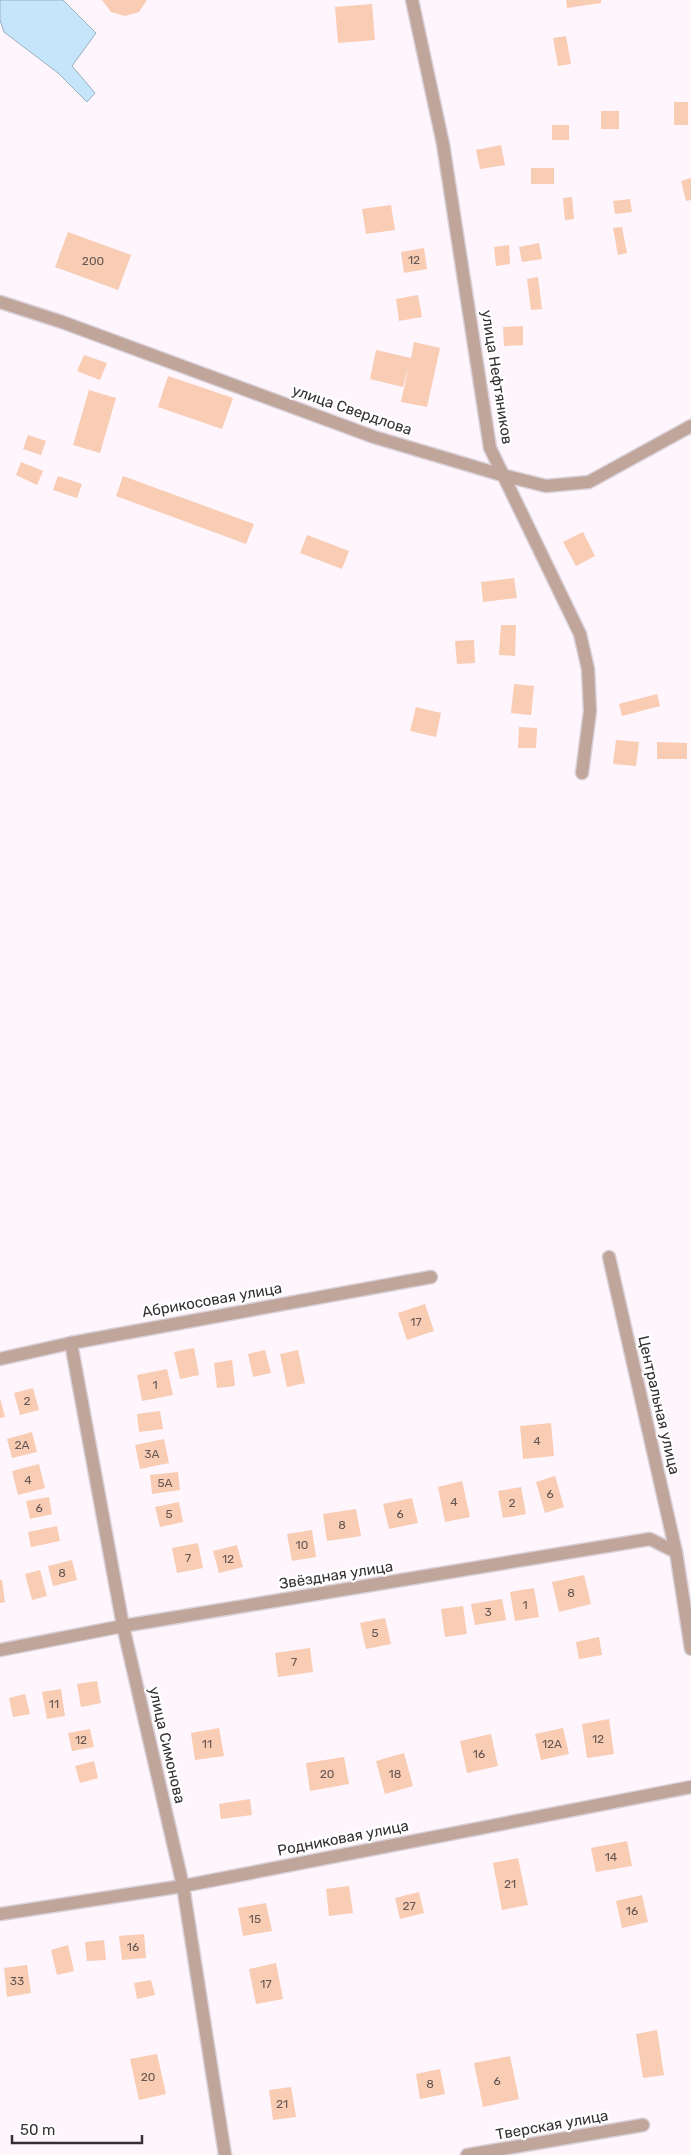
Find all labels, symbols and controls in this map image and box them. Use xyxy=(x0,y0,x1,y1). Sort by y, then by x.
house number: 12 xyxy=(408,253,420,267)
house number: 200 xyxy=(82,254,104,268)
street label: улица Нефтяников xyxy=(478,309,516,445)
street label: улица Свердлова xyxy=(290,381,414,439)
street label: Абрикосовая улица xyxy=(141,1279,283,1321)
house number: 17 xyxy=(410,1315,422,1329)
street label: Центральная улица xyxy=(634,1334,684,1476)
house number: 1 xyxy=(152,1378,158,1392)
house number: 2 xyxy=(23,1394,31,1408)
house number: 4 xyxy=(533,1434,541,1448)
house number: 2А xyxy=(14,1438,30,1452)
house number: 3А xyxy=(144,1447,160,1461)
house number: 4 xyxy=(24,1473,32,1487)
house number: 5А xyxy=(157,1476,173,1490)
house number: 6 xyxy=(546,1487,554,1501)
house number: 4 xyxy=(450,1495,458,1509)
house number: 2 xyxy=(508,1496,516,1510)
house number: 6 xyxy=(35,1501,43,1515)
house number: 5 xyxy=(165,1507,173,1521)
house number: 6 xyxy=(396,1507,404,1521)
house number: 8 xyxy=(338,1518,346,1532)
house number: 10 xyxy=(296,1538,308,1552)
house number: 7 xyxy=(185,1551,191,1565)
house number: 12 xyxy=(222,1552,234,1566)
street label: Звёздная улица xyxy=(278,1557,394,1593)
house number: 8 xyxy=(58,1566,66,1580)
house number: 8 xyxy=(567,1586,575,1600)
house number: 1 xyxy=(522,1598,528,1612)
house number: 3 xyxy=(484,1605,492,1619)
house number: 5 xyxy=(371,1626,379,1640)
house number: 7 xyxy=(291,1655,297,1669)
street label: улица Симонова xyxy=(145,1685,189,1805)
house number: 11 xyxy=(49,1697,59,1711)
house number: 12 xyxy=(592,1732,604,1746)
house number: 12 xyxy=(75,1733,87,1747)
house number: 11 xyxy=(202,1737,212,1751)
house number: 12А xyxy=(542,1737,562,1751)
house number: 16 xyxy=(473,1747,485,1761)
house number: 20 xyxy=(320,1767,334,1781)
house number: 18 xyxy=(389,1767,401,1781)
street label: Родниковая улица xyxy=(276,1816,410,1860)
house number: 14 xyxy=(605,1850,618,1864)
house number: 21 xyxy=(504,1877,516,1891)
house number: 27 xyxy=(402,1899,416,1913)
house number: 16 xyxy=(626,1904,638,1918)
house number: 15 xyxy=(249,1912,261,1926)
house number: 16 xyxy=(127,1940,139,1954)
house number: 33 xyxy=(10,1974,24,1988)
house number: 17 xyxy=(260,1977,272,1991)
house number: 20 xyxy=(141,2070,155,2084)
house number: 6 xyxy=(493,2074,501,2088)
house number: 8 xyxy=(426,2077,434,2091)
house number: 21 xyxy=(276,2097,288,2111)
street label: Тверская улица xyxy=(494,2106,610,2144)
scale bar xyxy=(12,2112,142,2144)
text: 50 m xyxy=(20,2121,55,2139)

